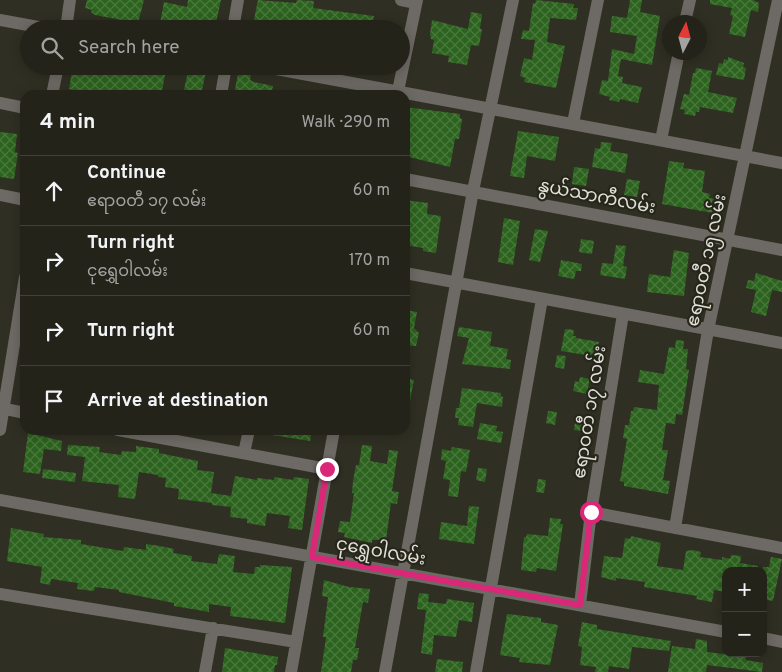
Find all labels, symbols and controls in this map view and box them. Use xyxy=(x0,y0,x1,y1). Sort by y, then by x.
north arrow xyxy=(662,15,707,60)
search box xyxy=(20,20,410,75)
icon: search xyxy=(38,34,66,62)
text: Search here xyxy=(78,36,180,60)
text: 4 min xyxy=(40,109,96,136)
text: Walk · 290 m xyxy=(302,113,390,133)
text: Continue xyxy=(87,161,166,185)
street label: နွယ်သာကီလမ်း xyxy=(536,171,658,222)
icon: ahead xyxy=(40,177,68,205)
text: 60 m xyxy=(353,181,390,201)
street label: ဧရာဝတီ ၁၅ လမ်း xyxy=(678,191,735,329)
text: ဧရာဝတီ ၁၇ လမ်း xyxy=(87,192,206,212)
text: Turn right xyxy=(87,231,175,255)
icon: right xyxy=(40,247,68,275)
text: 170 m xyxy=(349,251,390,271)
text: ငုရွှေဝါလမ်း xyxy=(87,262,168,282)
icon: right xyxy=(40,317,68,345)
text: Turn right xyxy=(87,319,175,343)
text: 60 m xyxy=(353,321,390,341)
street label: ဧရာဝတီ ၁၇ လမ်း xyxy=(565,343,614,481)
icon: arrive xyxy=(40,387,68,415)
text: Arrive at destination xyxy=(87,389,268,413)
route end xyxy=(316,458,339,481)
route start xyxy=(580,501,603,524)
street label: ငုရွှေဝါလမ်း xyxy=(334,530,428,574)
map controls xyxy=(722,567,767,657)
button: + xyxy=(722,567,767,612)
button: − xyxy=(722,612,767,657)

